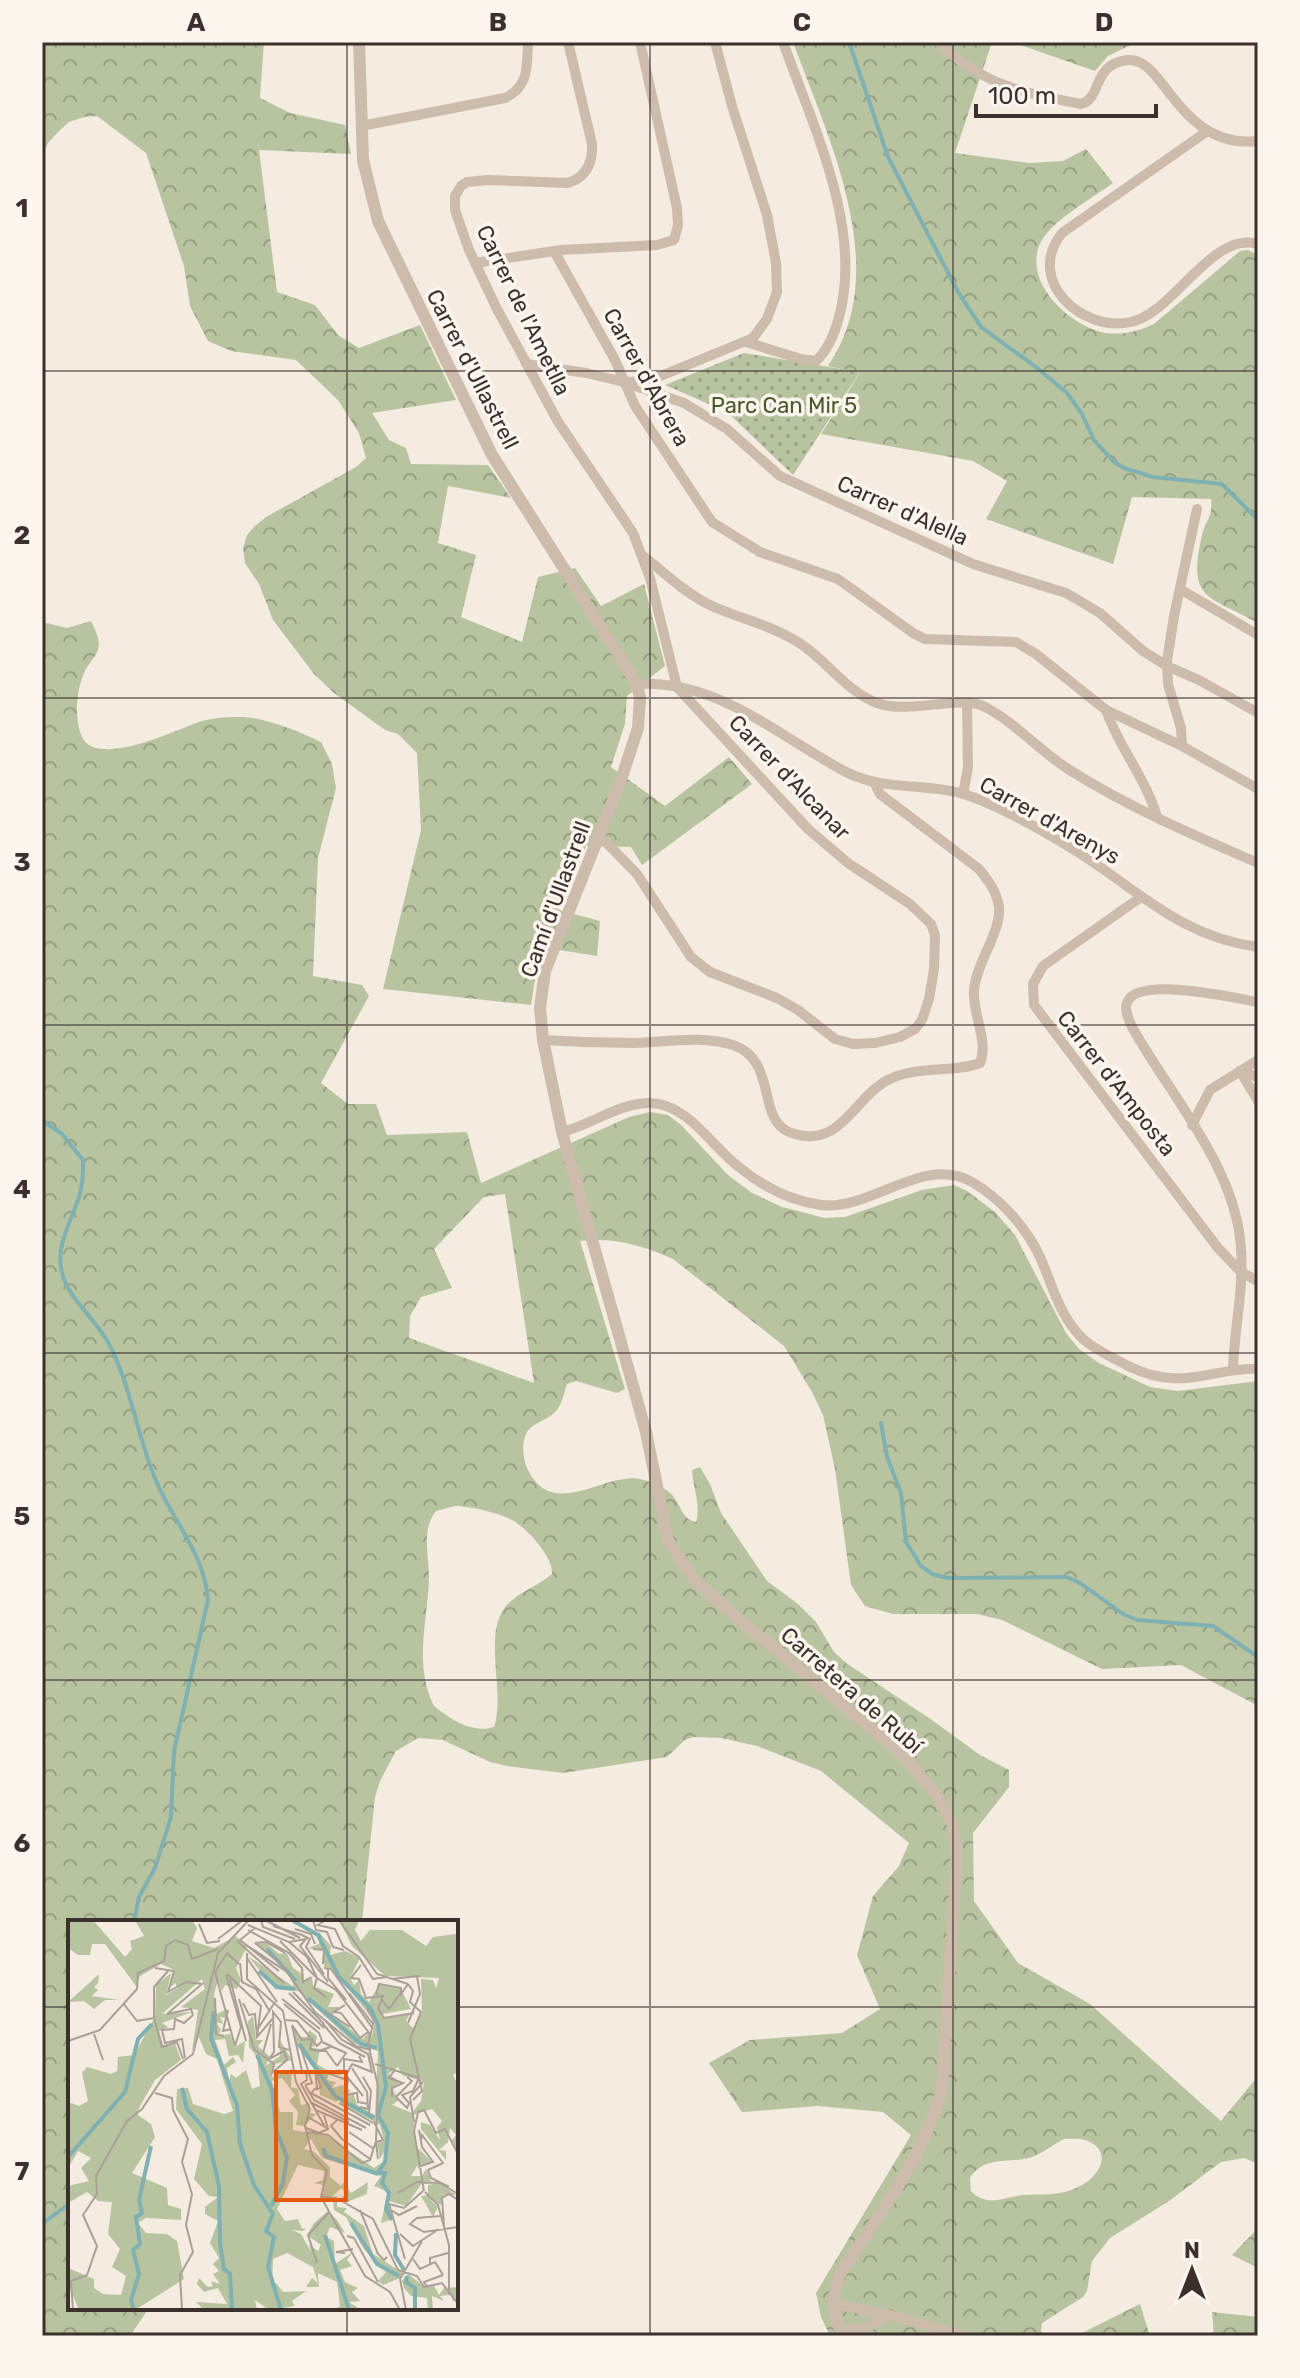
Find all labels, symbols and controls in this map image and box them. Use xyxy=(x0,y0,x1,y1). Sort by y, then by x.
text: A xyxy=(187,7,206,38)
text: B xyxy=(489,7,507,38)
text: C xyxy=(793,7,811,38)
text: D xyxy=(1095,7,1113,38)
scale bar xyxy=(976,68,1156,118)
text: 100 m xyxy=(988,82,1056,110)
text: 1 xyxy=(16,193,28,224)
street label: Carrer de l'Ametlla xyxy=(471,221,577,400)
street label: Carrer d'Ullastrell xyxy=(421,285,525,454)
street label: Carrer d'Abrera xyxy=(597,303,696,451)
park label: Parc Can Mir 5 xyxy=(711,392,857,419)
street label: Carrer d'Alella xyxy=(833,470,972,551)
text: 2 xyxy=(14,520,30,551)
street label: Carrer d'Alcanar xyxy=(723,709,857,846)
street label: Carrer d'Arenys xyxy=(975,771,1125,870)
street label: Camí d'Ullastrell xyxy=(515,817,596,981)
text: 3 xyxy=(13,847,31,878)
street label: Carrer d'Amposta xyxy=(1051,1005,1182,1161)
text: 4 xyxy=(13,1174,31,1205)
text: 5 xyxy=(14,1501,30,1532)
street label: Carretera de Rubí xyxy=(775,1621,929,1760)
text: 6 xyxy=(14,1828,31,1859)
inset map xyxy=(68,1920,458,2310)
text: 7 xyxy=(15,2156,30,2187)
north arrow xyxy=(1152,2230,1232,2310)
text: N xyxy=(1184,2237,1200,2264)

